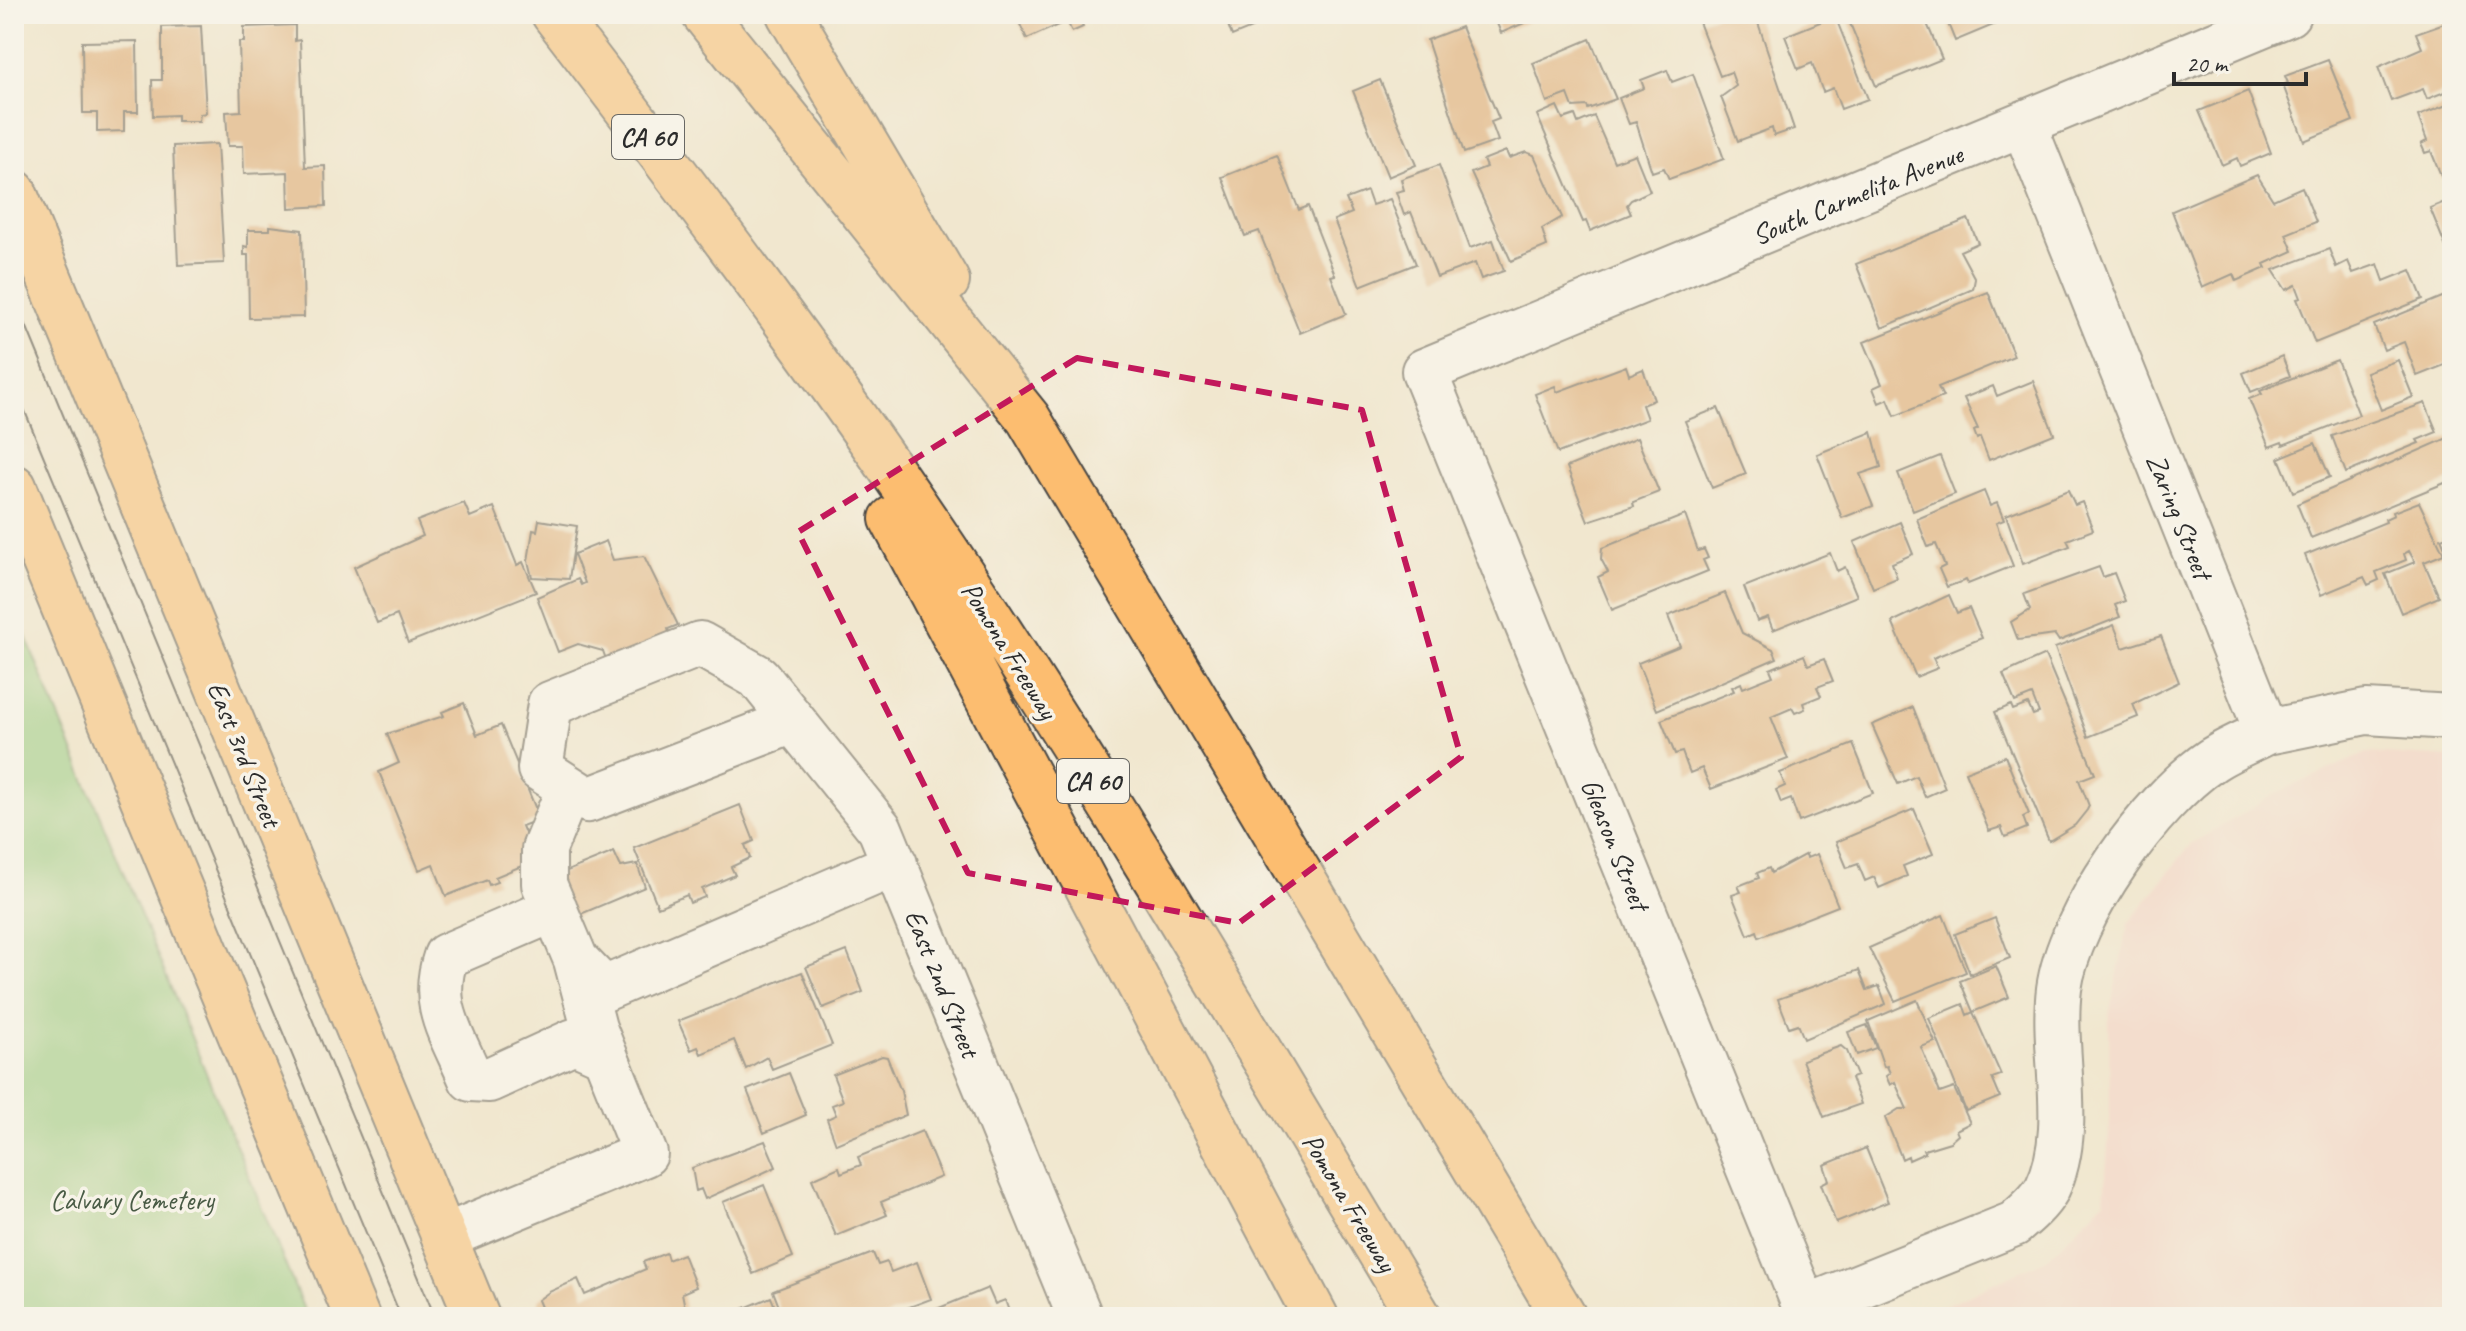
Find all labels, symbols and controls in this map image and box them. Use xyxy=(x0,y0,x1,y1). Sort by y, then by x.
scale bar xyxy=(2174,36,2306,86)
text: 20 m xyxy=(2186,49,2229,79)
road number: CA 60 xyxy=(612,115,684,159)
street label: South Carmelita Avenue xyxy=(1747,136,1969,253)
street label: Zaring Street xyxy=(2139,448,2222,587)
street label: Pomona Freeway xyxy=(954,575,1067,727)
street label: East 3rd Street xyxy=(200,676,291,834)
road number: CA 60 xyxy=(1057,759,1129,803)
street label: Gleason Street xyxy=(1573,773,1659,919)
street label: East 2nd Street xyxy=(897,904,989,1065)
street label: Pomona Freeway xyxy=(1295,1127,1406,1280)
park label: Calvary Cemetery xyxy=(50,1182,216,1217)

